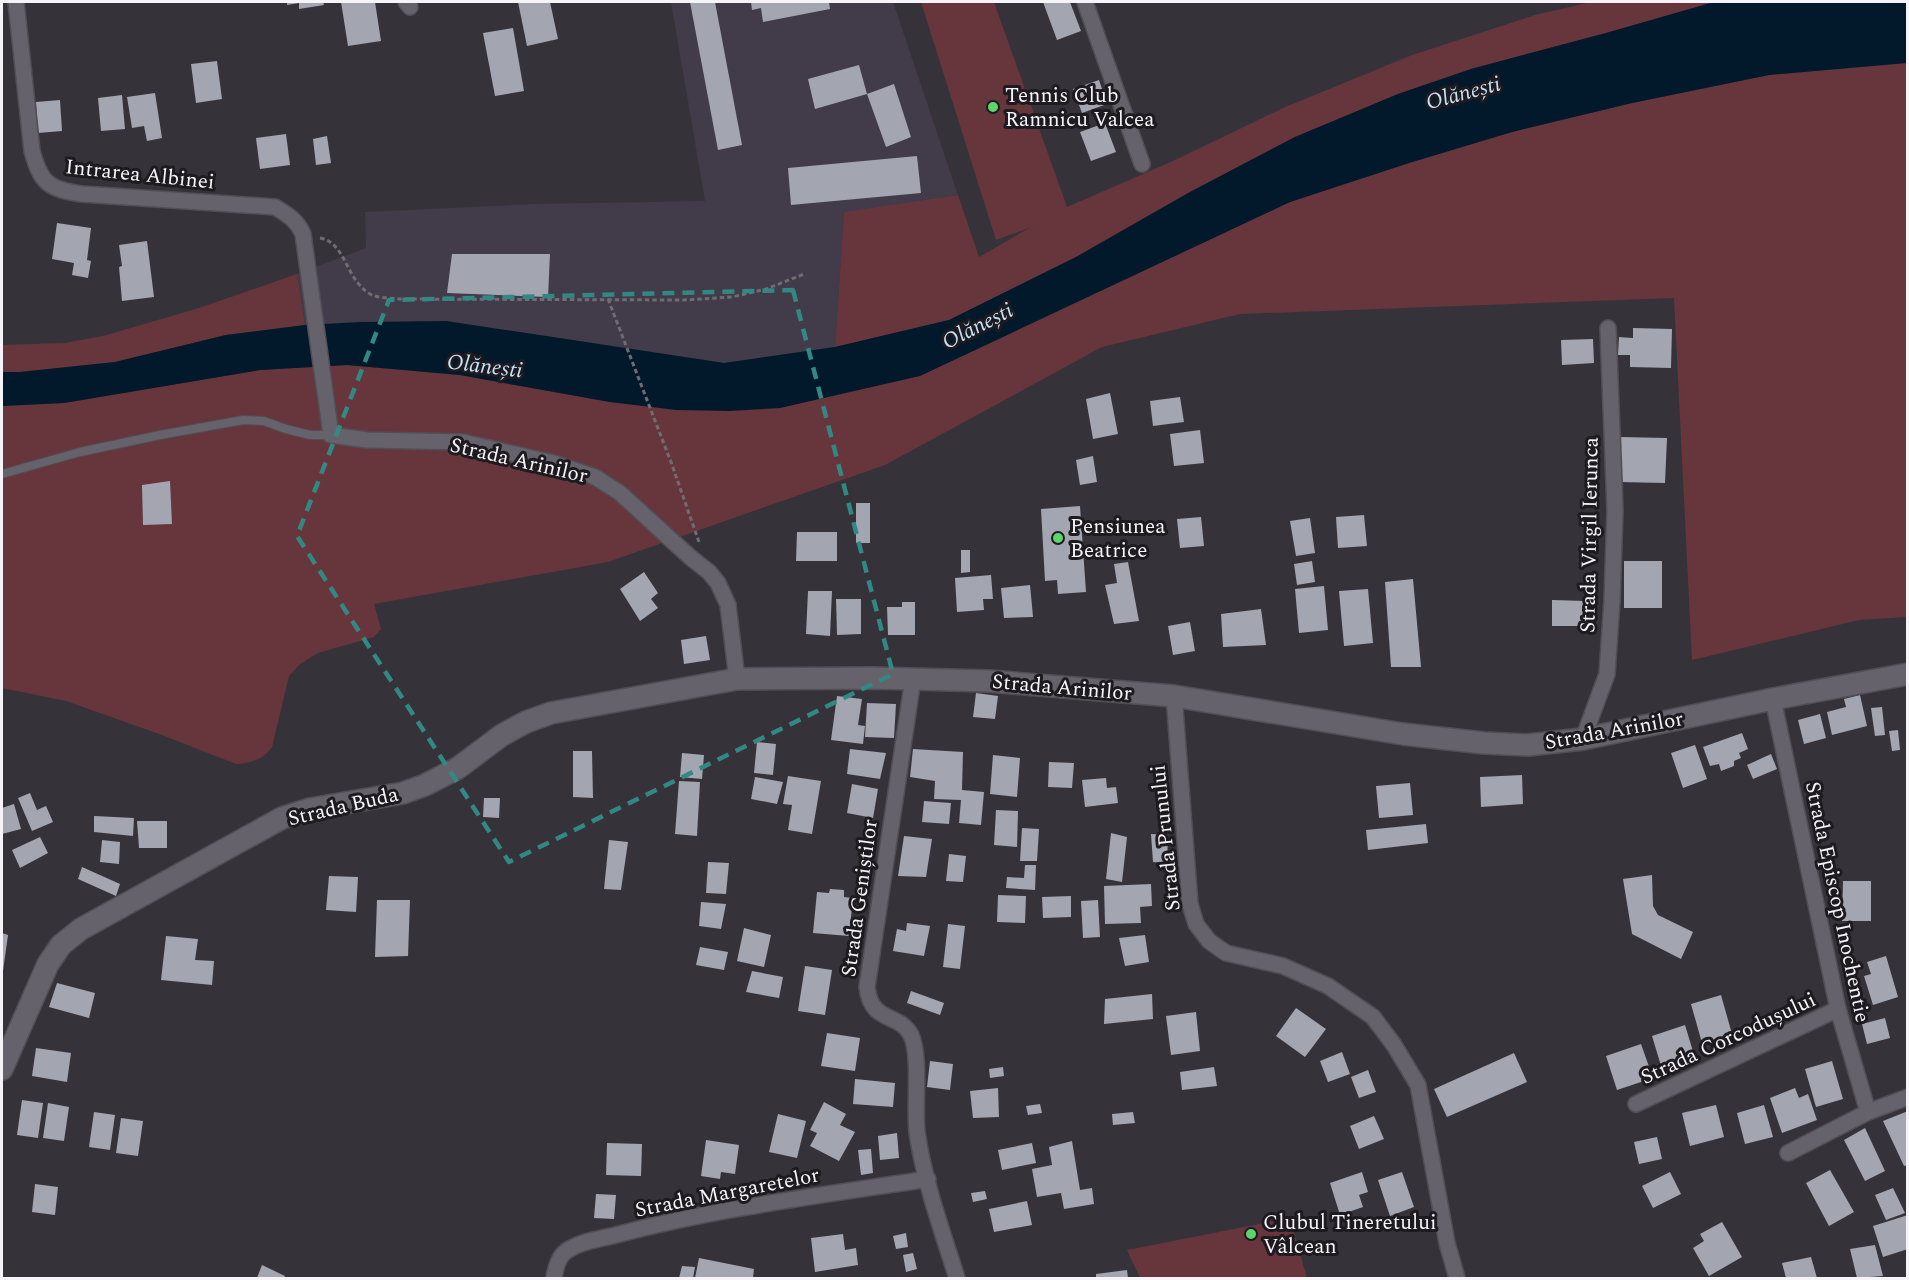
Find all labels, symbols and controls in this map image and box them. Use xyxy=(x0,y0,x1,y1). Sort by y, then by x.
water label: Olănești xyxy=(1422,68,1504,119)
place label: Tennis Club Ramnicu Valcea xyxy=(1005,80,1155,136)
marker: Tennis Club Ramnicu Valcea xyxy=(986,100,1000,114)
street label: Intrarea Albinei xyxy=(64,151,216,199)
water label: Olănești xyxy=(936,294,1019,358)
water label: Olănești xyxy=(445,345,525,388)
street label: Strada Arinilor xyxy=(447,430,591,492)
street label: Strada Virgil Ierunca xyxy=(1572,436,1608,633)
place label: Pensiunea Beatrice xyxy=(1070,511,1166,567)
marker: Pensiunea Beatrice xyxy=(1051,531,1065,545)
street label: Strada Arinilor xyxy=(991,666,1133,710)
street label: Strada Arinilor xyxy=(1542,703,1686,759)
street label: Strada Prunului xyxy=(1142,763,1190,913)
street label: Strada Buda xyxy=(285,779,402,835)
street label: Strada Episcop Inochentie xyxy=(1796,779,1878,1026)
street label: Strada Geniștilor xyxy=(833,817,887,979)
street label: Strada Corcodușului xyxy=(1635,984,1821,1094)
street label: Strada Margaretelor xyxy=(632,1159,822,1227)
place label: Clubul Tineretului Vâlcean xyxy=(1263,1207,1437,1263)
marker: Clubul Tineretului Vâlcean xyxy=(1244,1227,1258,1241)

